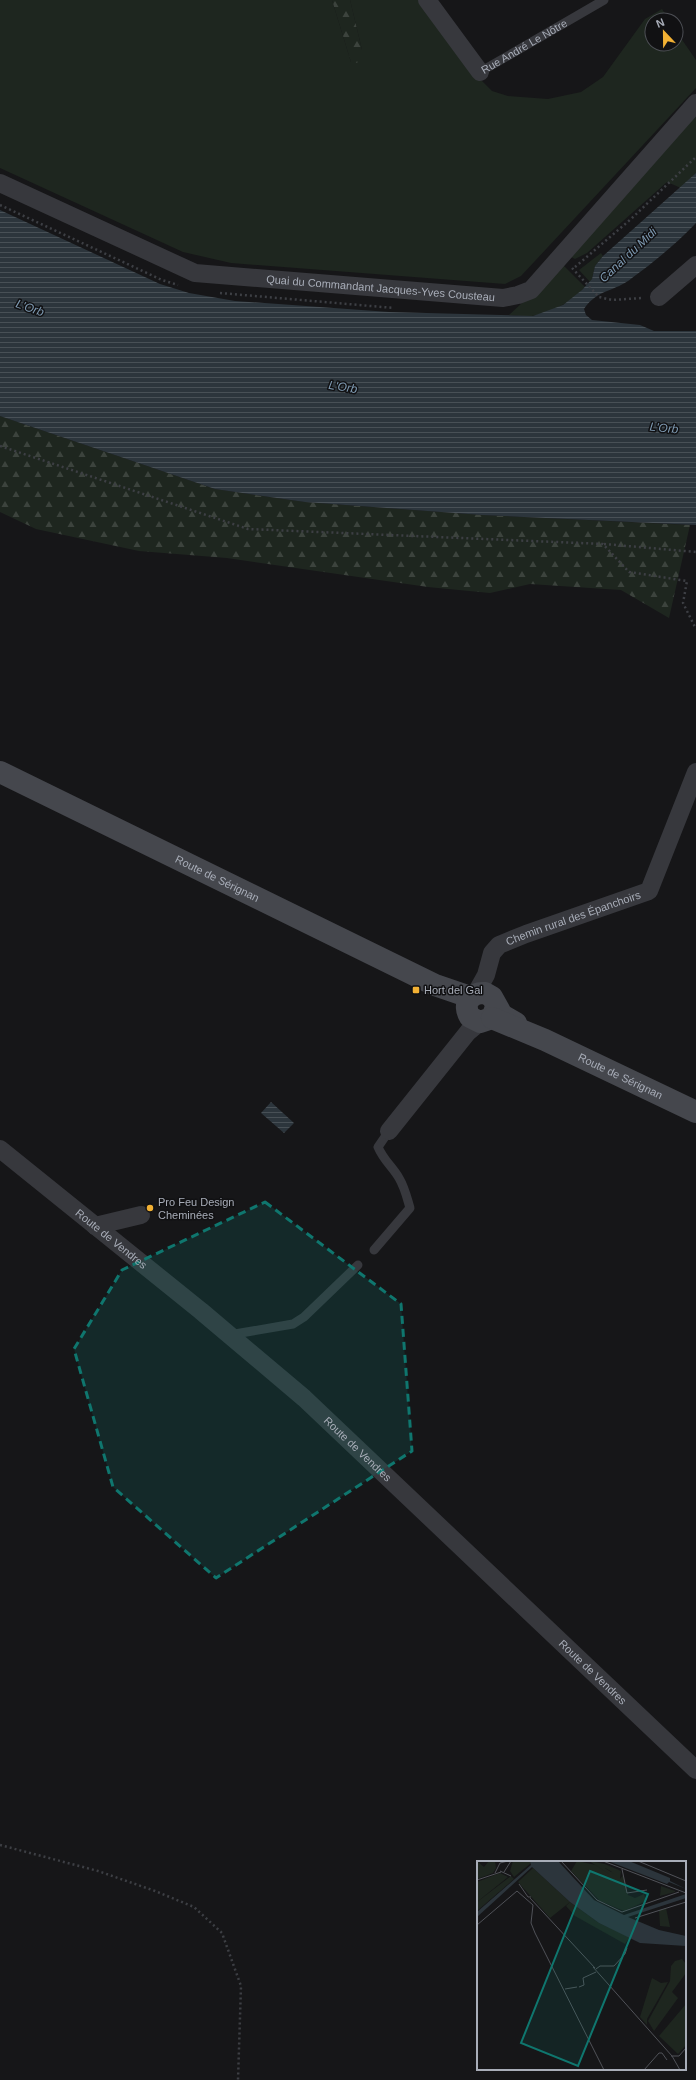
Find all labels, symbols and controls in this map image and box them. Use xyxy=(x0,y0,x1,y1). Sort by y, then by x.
north arrow xyxy=(644,12,684,52)
text: N xyxy=(654,16,666,30)
street label: Rue André Le Nôtre xyxy=(479,17,569,76)
water label: Canal du Midi xyxy=(596,225,660,285)
street label: Quai du Commandant Jacques-Yves Cousteau xyxy=(266,273,496,303)
water label: L'Orb xyxy=(14,297,46,319)
water label: L'Orb xyxy=(328,378,359,396)
water label: L'Orb xyxy=(649,420,679,437)
street label: Route de Sérignan xyxy=(173,853,261,904)
street label: Chemin rural des Épanchoirs xyxy=(504,888,643,948)
place label: Hort del Gal xyxy=(424,984,483,996)
marker: Hort del Gal xyxy=(411,985,421,995)
street label: Route de Sérignan xyxy=(576,1051,665,1101)
place label: Pro Feu Design Cheminées xyxy=(158,1196,234,1221)
marker: Pro Feu Design Cheminées xyxy=(145,1203,155,1213)
street label: Route de Vendres xyxy=(73,1206,150,1271)
street label: Route de Vendres xyxy=(322,1414,394,1484)
street label: Route de Vendres xyxy=(557,1637,629,1707)
inset map xyxy=(477,1861,686,2070)

